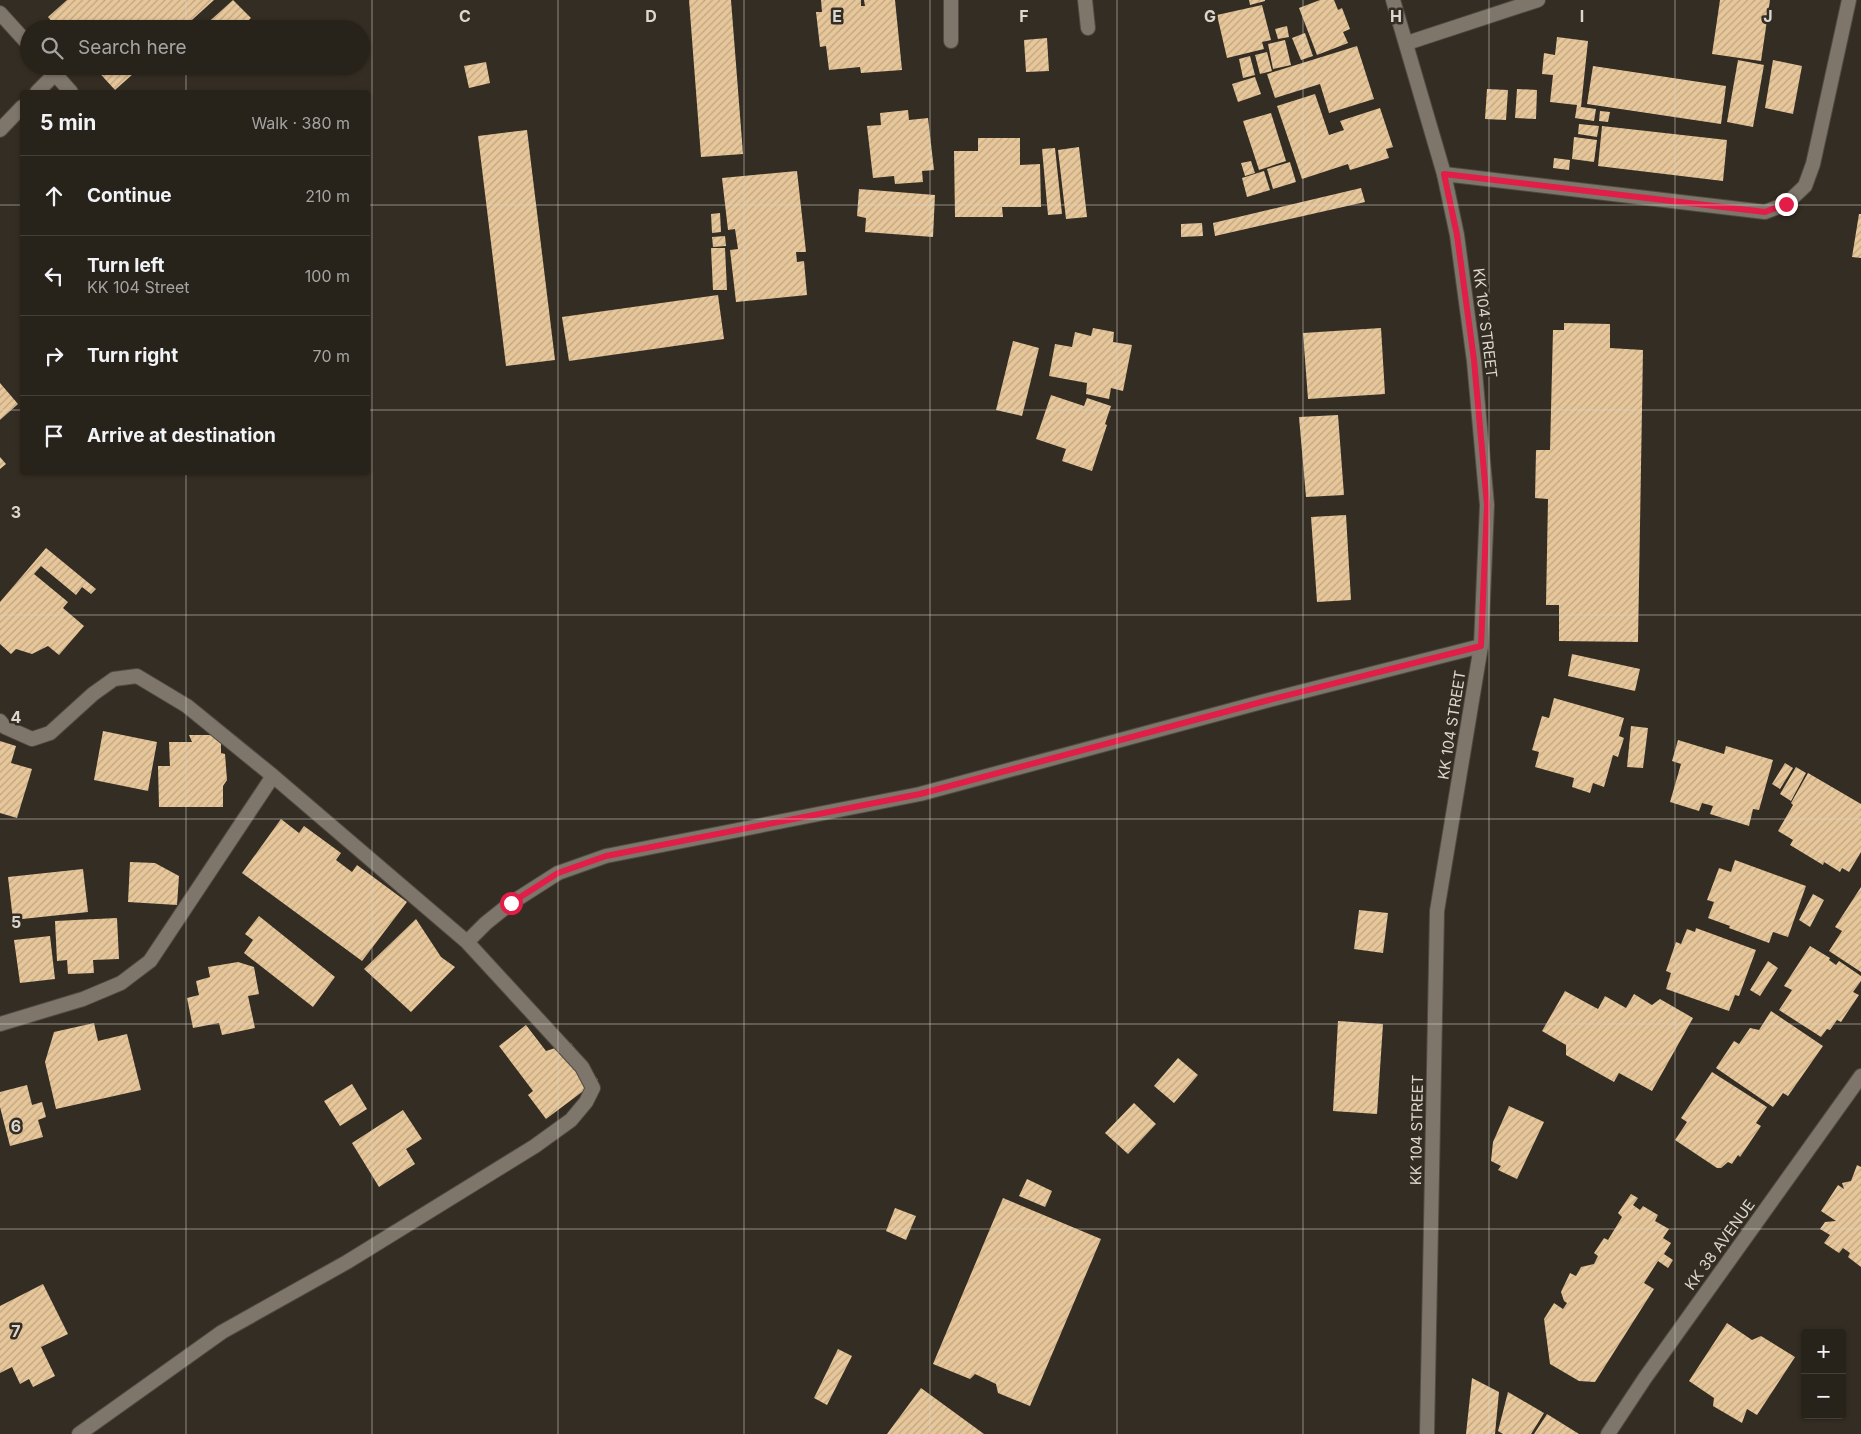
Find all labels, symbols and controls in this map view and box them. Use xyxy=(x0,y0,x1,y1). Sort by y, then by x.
text: C xyxy=(459,6,471,26)
text: D xyxy=(645,6,657,26)
text: E xyxy=(832,6,842,26)
text: F xyxy=(1019,6,1029,26)
text: G xyxy=(1204,6,1216,26)
text: H xyxy=(1390,6,1402,26)
text: I xyxy=(1580,6,1584,26)
text: J xyxy=(1763,6,1773,26)
search box xyxy=(20,20,370,75)
icon: search xyxy=(38,34,66,62)
text: Search here xyxy=(78,36,187,59)
text: 5 min xyxy=(40,110,96,135)
text: Walk · 380 m xyxy=(251,113,350,133)
icon: ahead xyxy=(40,182,68,210)
text: Continue xyxy=(87,184,172,207)
text: 210 m xyxy=(305,186,350,206)
route end xyxy=(1775,193,1798,216)
text: Turn left xyxy=(87,254,165,277)
icon: left xyxy=(40,262,68,290)
text: 100 m xyxy=(305,266,350,286)
street label: KK 104 STREET xyxy=(1469,267,1502,379)
text: KK 104 Street xyxy=(87,277,190,297)
icon: right xyxy=(40,342,68,370)
text: Turn right xyxy=(87,344,178,367)
text: 70 m xyxy=(313,346,350,366)
icon: arrive xyxy=(40,422,68,450)
text: Arrive at destination xyxy=(87,424,276,447)
text: 3 xyxy=(11,502,21,522)
street label: KK 104 STREET xyxy=(1433,669,1470,781)
text: 4 xyxy=(11,707,22,727)
route start xyxy=(500,892,523,915)
text: 5 xyxy=(11,912,21,932)
street label: KK 104 STREET xyxy=(1406,1075,1427,1185)
text: 6 xyxy=(11,1116,21,1136)
street label: KK 38 AVENUE xyxy=(1680,1196,1759,1294)
text: 7 xyxy=(11,1321,21,1341)
map controls xyxy=(1801,1329,1846,1419)
button: + xyxy=(1801,1329,1846,1374)
button: − xyxy=(1801,1374,1846,1419)

